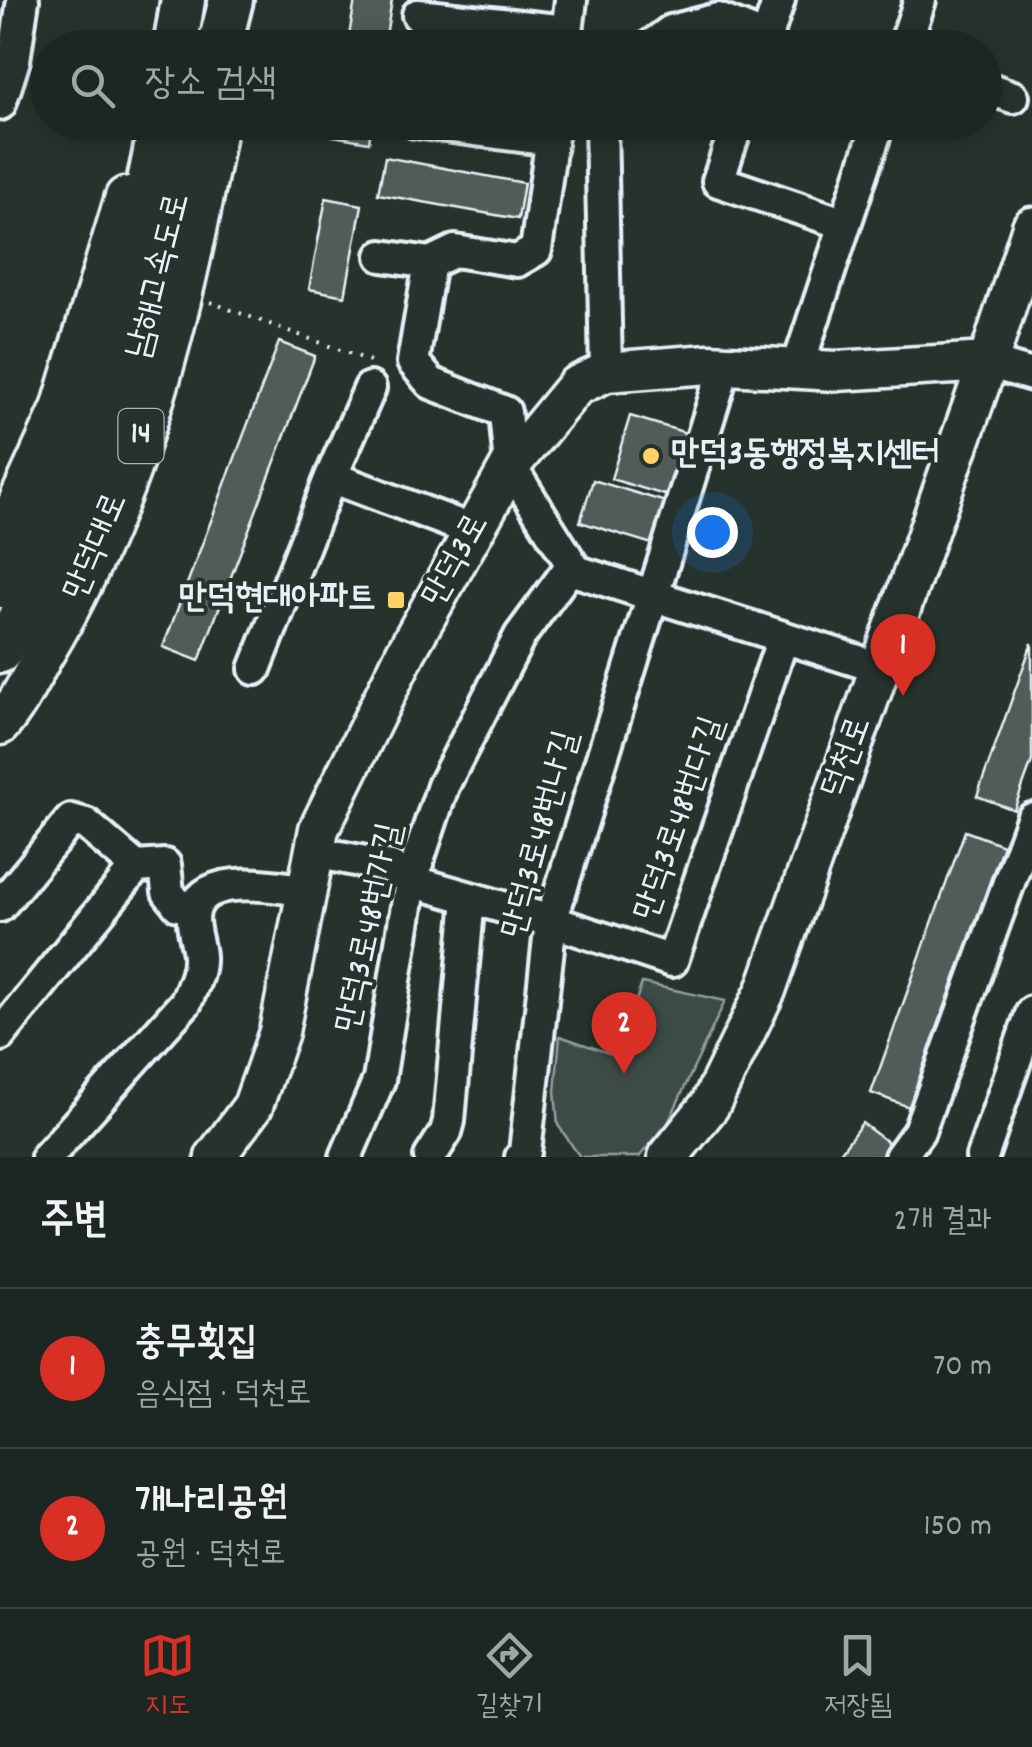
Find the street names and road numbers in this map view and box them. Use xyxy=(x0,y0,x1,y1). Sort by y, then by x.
street label: 남해고속도로 xyxy=(115,188,205,364)
road number: 14 xyxy=(118,409,164,463)
street label: 만덕대로 xyxy=(52,485,142,609)
street label: 만덕3로 xyxy=(411,505,503,617)
street label: 만덕3로48번다길 xyxy=(623,710,739,928)
street label: 덕천로 xyxy=(810,710,886,806)
street label: 만덕3로48번나길 xyxy=(490,726,594,944)
street label: 만덕3로48번가길 xyxy=(324,819,418,1037)

